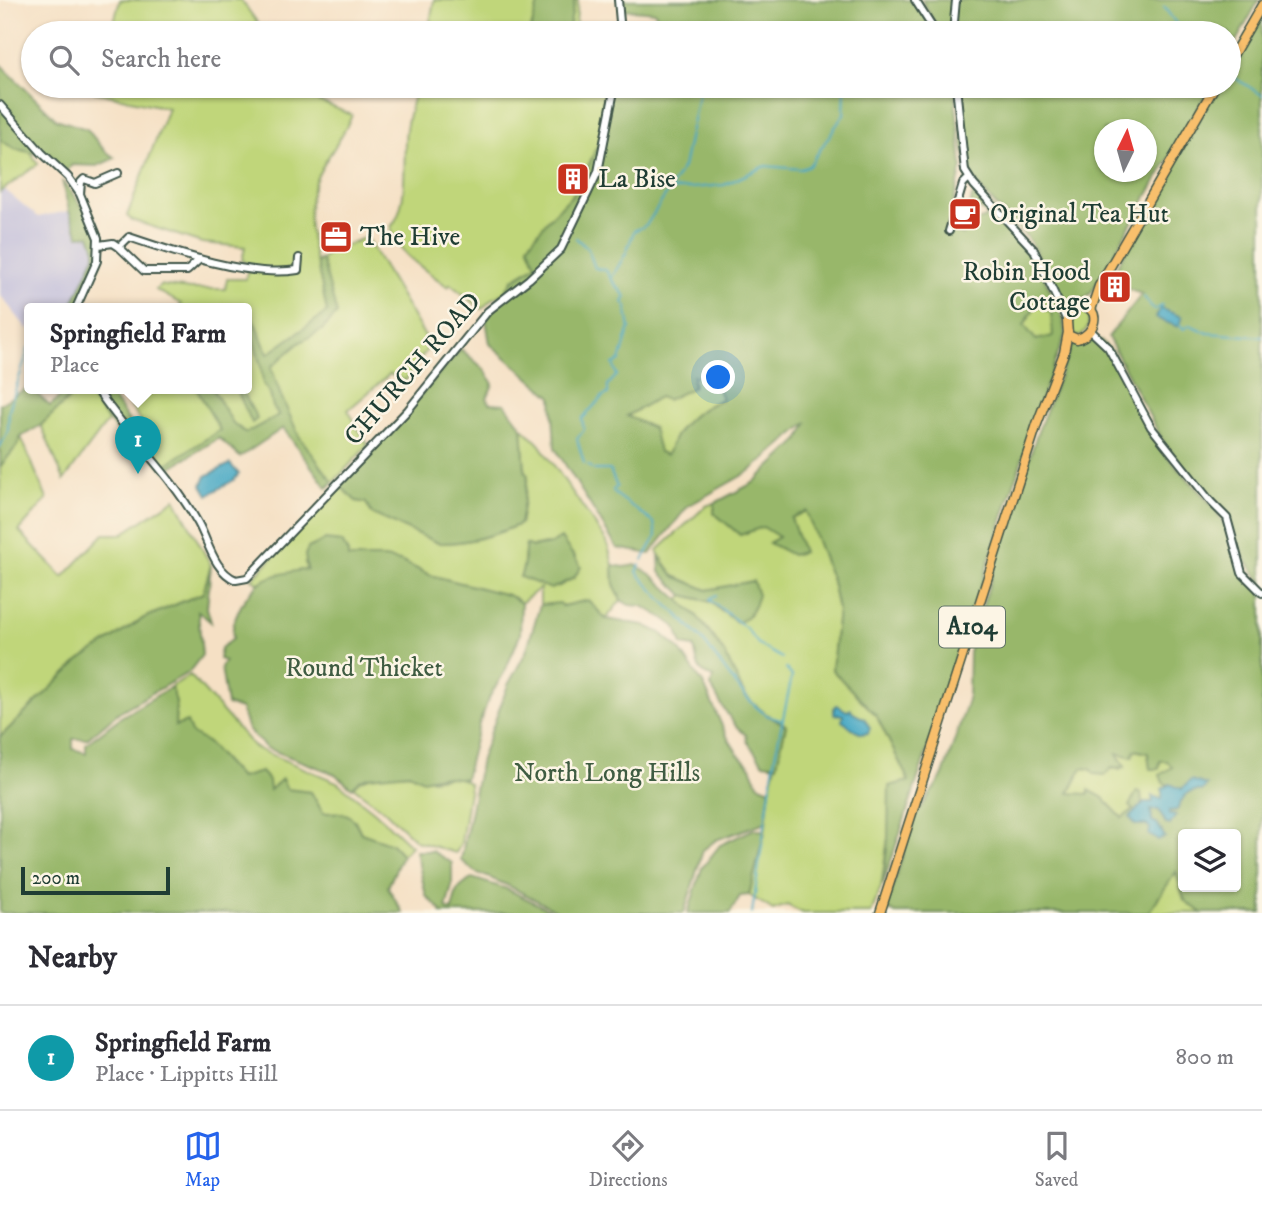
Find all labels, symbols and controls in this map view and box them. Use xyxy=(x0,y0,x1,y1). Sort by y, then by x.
search box xyxy=(21,21,1241,98)
icon: search xyxy=(45,41,83,79)
text: Search here xyxy=(101,43,221,76)
north arrow xyxy=(1094,119,1157,182)
building icon: La Bise xyxy=(554,160,592,198)
place label: La Bise xyxy=(598,163,676,196)
cafe icon: Original Tea Hut xyxy=(946,195,984,233)
place label: Original Tea Hut xyxy=(990,198,1169,231)
office icon: The Hive xyxy=(317,218,355,256)
place label: The Hive xyxy=(360,221,460,254)
place label: Robin Hood Cottage xyxy=(962,256,1090,319)
building icon: Robin Hood Cottage xyxy=(1096,268,1134,306)
street label: CHURCH ROAD xyxy=(337,286,489,452)
popup xyxy=(24,303,252,394)
text: Springfield Farm xyxy=(50,318,226,351)
text: Place xyxy=(50,351,99,380)
your location xyxy=(701,360,735,394)
pin: 1 xyxy=(115,416,161,474)
road number: A104 xyxy=(939,606,1005,648)
park label: Round Thicket xyxy=(285,652,443,685)
park label: North Long Hills xyxy=(514,757,700,790)
map controls xyxy=(1178,829,1241,892)
button: layers xyxy=(1178,829,1241,892)
scale bar xyxy=(21,864,170,896)
text: 200 m xyxy=(32,867,80,890)
text: Nearby xyxy=(28,940,117,977)
text: Springfield Farm xyxy=(95,1027,271,1060)
text: 1 xyxy=(47,1043,55,1072)
text: 800 m xyxy=(1176,1043,1234,1072)
text: Place · Lippitts Hill xyxy=(95,1060,278,1089)
tab: Map xyxy=(184,1127,222,1192)
tab: Directions xyxy=(589,1127,668,1192)
tab: Saved xyxy=(1035,1127,1078,1192)

